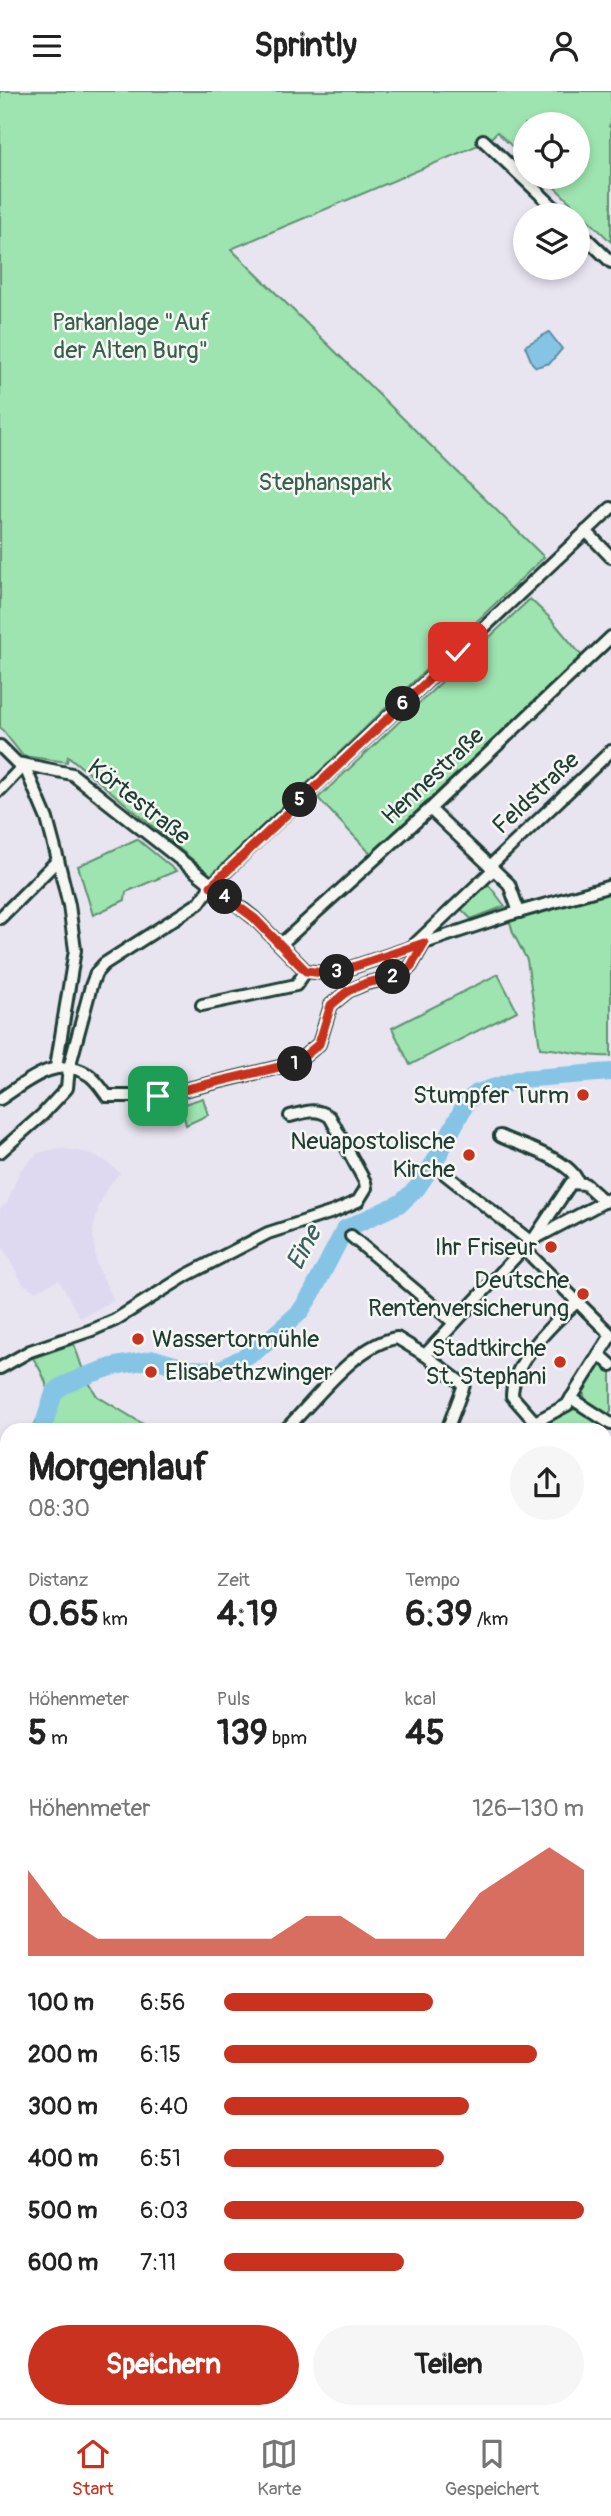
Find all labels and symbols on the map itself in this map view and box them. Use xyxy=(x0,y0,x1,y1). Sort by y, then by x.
park label: Parkanlage "Auf der Alten Burg" xyxy=(52,308,210,365)
park label: Stephanspark xyxy=(258,468,392,497)
pin xyxy=(428,622,488,682)
pin: 6 xyxy=(386,687,420,721)
street label: Hennestraße xyxy=(376,721,490,831)
street label: Feldstraße xyxy=(487,745,586,840)
street label: Körtestraße xyxy=(82,753,196,851)
pin: 5 xyxy=(282,783,318,817)
pin: 4 xyxy=(208,879,243,915)
pin: 3 xyxy=(320,955,354,989)
pin: 2 xyxy=(376,959,410,994)
pin: 1 xyxy=(278,1047,312,1081)
pin xyxy=(128,1066,188,1126)
place label: Stumpfer Turm xyxy=(413,1081,569,1110)
marker: Stumpfer Turm xyxy=(575,1087,591,1103)
place label: Neuapostolische Kirche xyxy=(290,1127,455,1184)
marker: Neuapostolische Kirche xyxy=(461,1147,477,1163)
water label: Eine xyxy=(279,1219,330,1276)
place label: Ihr Friseur xyxy=(435,1233,537,1262)
marker: Ihr Friseur xyxy=(543,1239,559,1255)
place label: Deutsche Rentenversicherung xyxy=(368,1266,569,1323)
marker: Deutsche Rentenversicherung xyxy=(575,1286,591,1302)
place label: Wassertormühle xyxy=(152,1325,319,1354)
marker: Wassertormühle xyxy=(130,1331,146,1347)
place label: Stadtkirche St. Stephani xyxy=(425,1334,546,1391)
marker: Stadtkirche St. Stephani xyxy=(552,1354,568,1370)
place label: Elisabethzwinger xyxy=(165,1358,333,1387)
marker: Elisabethzwinger xyxy=(143,1364,159,1380)

